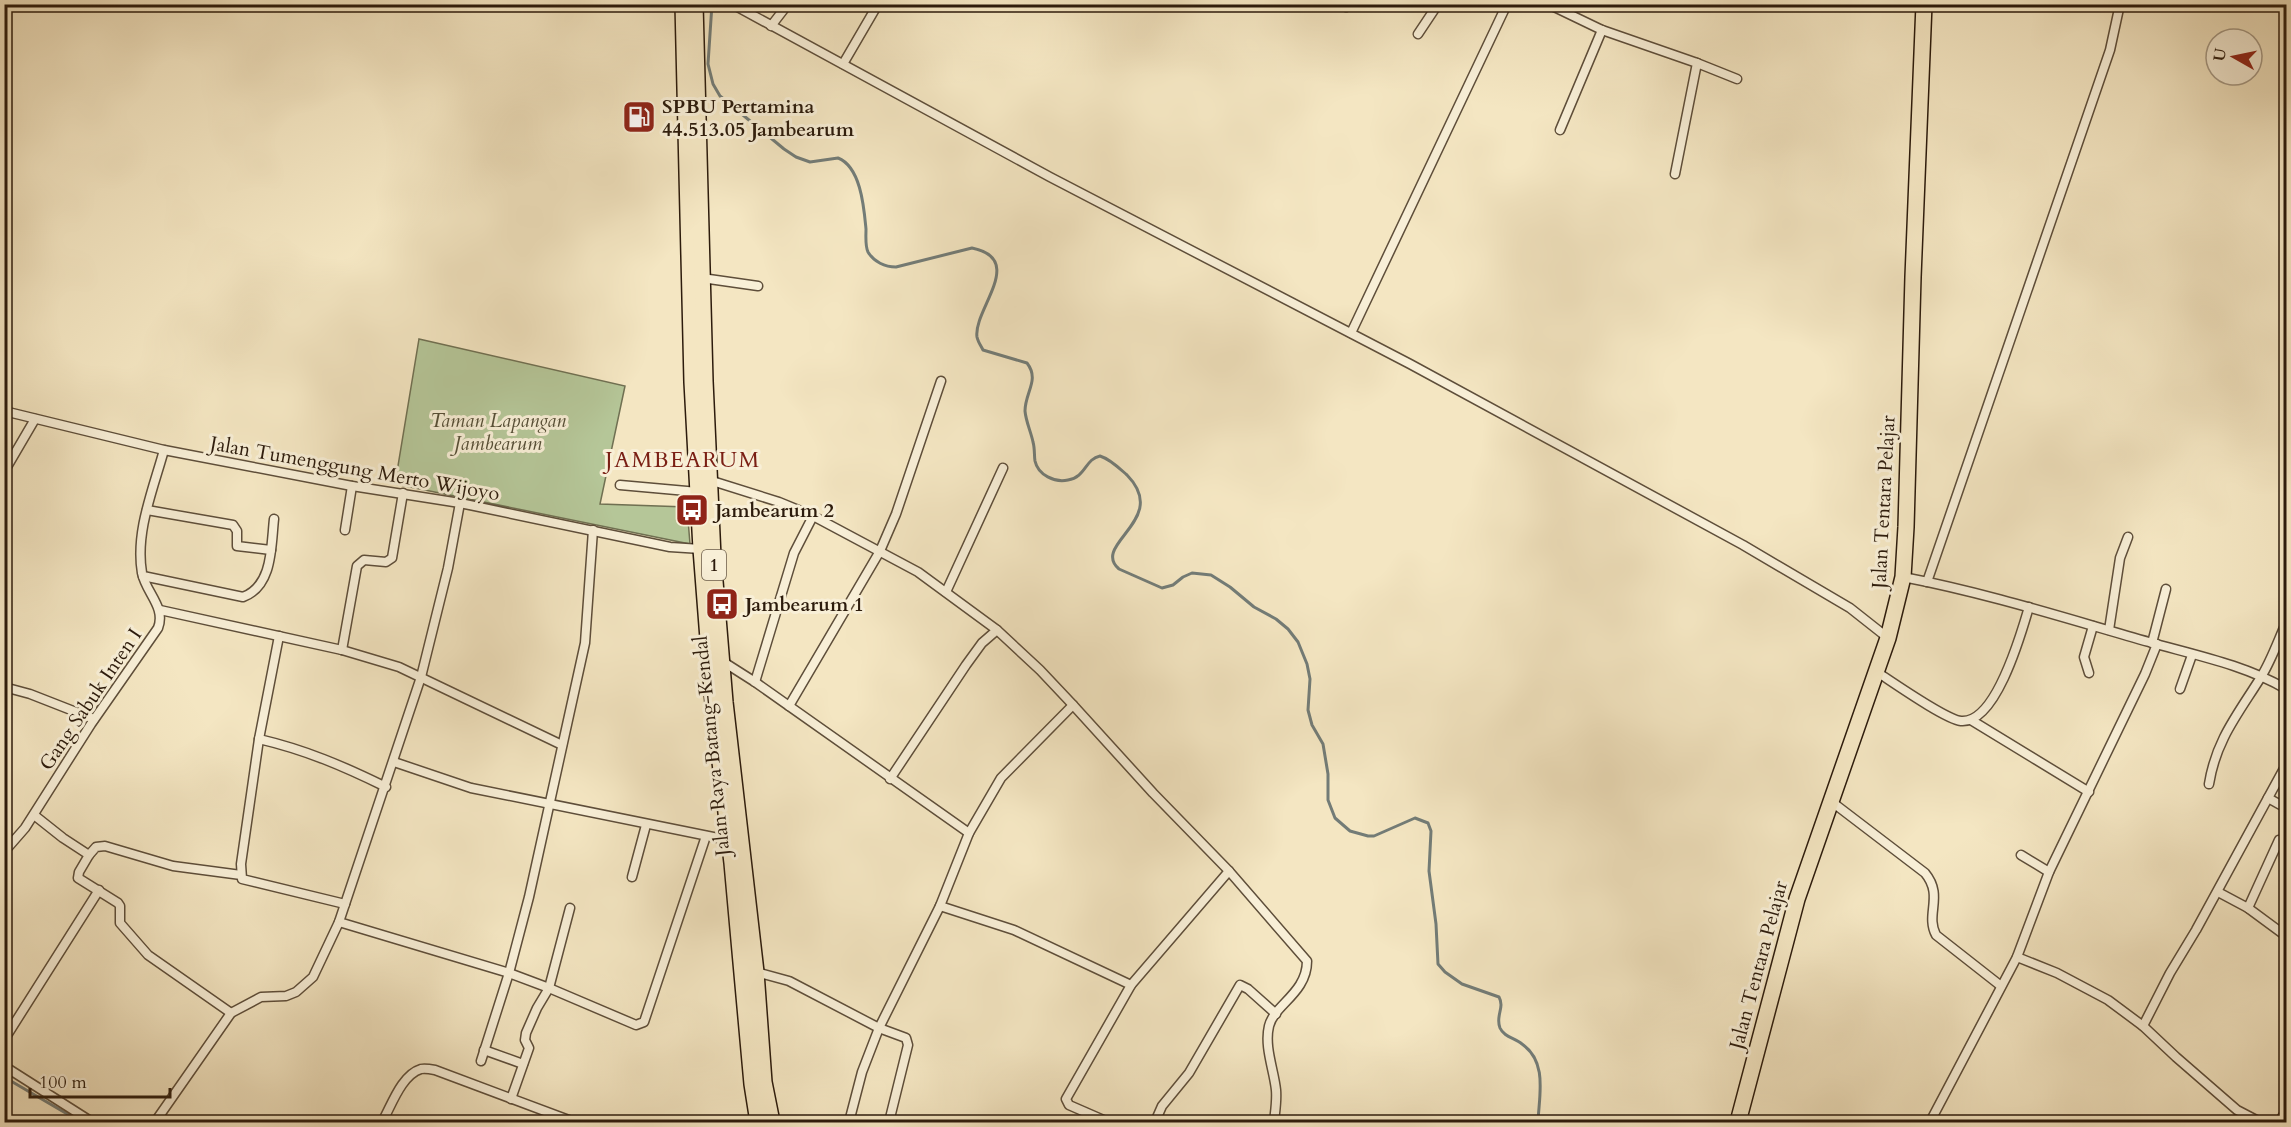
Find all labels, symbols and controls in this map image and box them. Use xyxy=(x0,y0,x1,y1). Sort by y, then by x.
north arrow xyxy=(2204,27,2264,87)
text: U xyxy=(2208,47,2232,63)
place label: SPBU Pertamina 44.513.05 Jambearum xyxy=(662,93,855,143)
fuel station icon: SPBU Pertamina 44.513.05 Jambearum xyxy=(621,99,657,135)
park label: Taman Lapangan Jambearum xyxy=(430,407,566,457)
street label: Jalan Tentara Pelajar xyxy=(1865,414,1902,592)
street label: Jalan Tumenggung Merto Wijoyo xyxy=(205,429,502,507)
district label: JAMBEARUM xyxy=(602,445,761,475)
bus stop icon: Jambearum 2 xyxy=(674,492,710,528)
place label: Jambearum 2 xyxy=(712,497,834,524)
road number: 1 xyxy=(702,550,726,580)
bus stop icon: Jambearum 1 xyxy=(704,586,740,622)
place label: Jambearum 1 xyxy=(742,591,864,618)
street label: Gang Sabuk Inten I xyxy=(33,623,148,776)
street label: Jalan Raya Batang-Kendal xyxy=(687,634,737,860)
street label: Jalan Tentara Pelajar xyxy=(1722,877,1794,1055)
scale bar xyxy=(30,1061,170,1099)
text: 100 m xyxy=(39,1070,87,1095)

